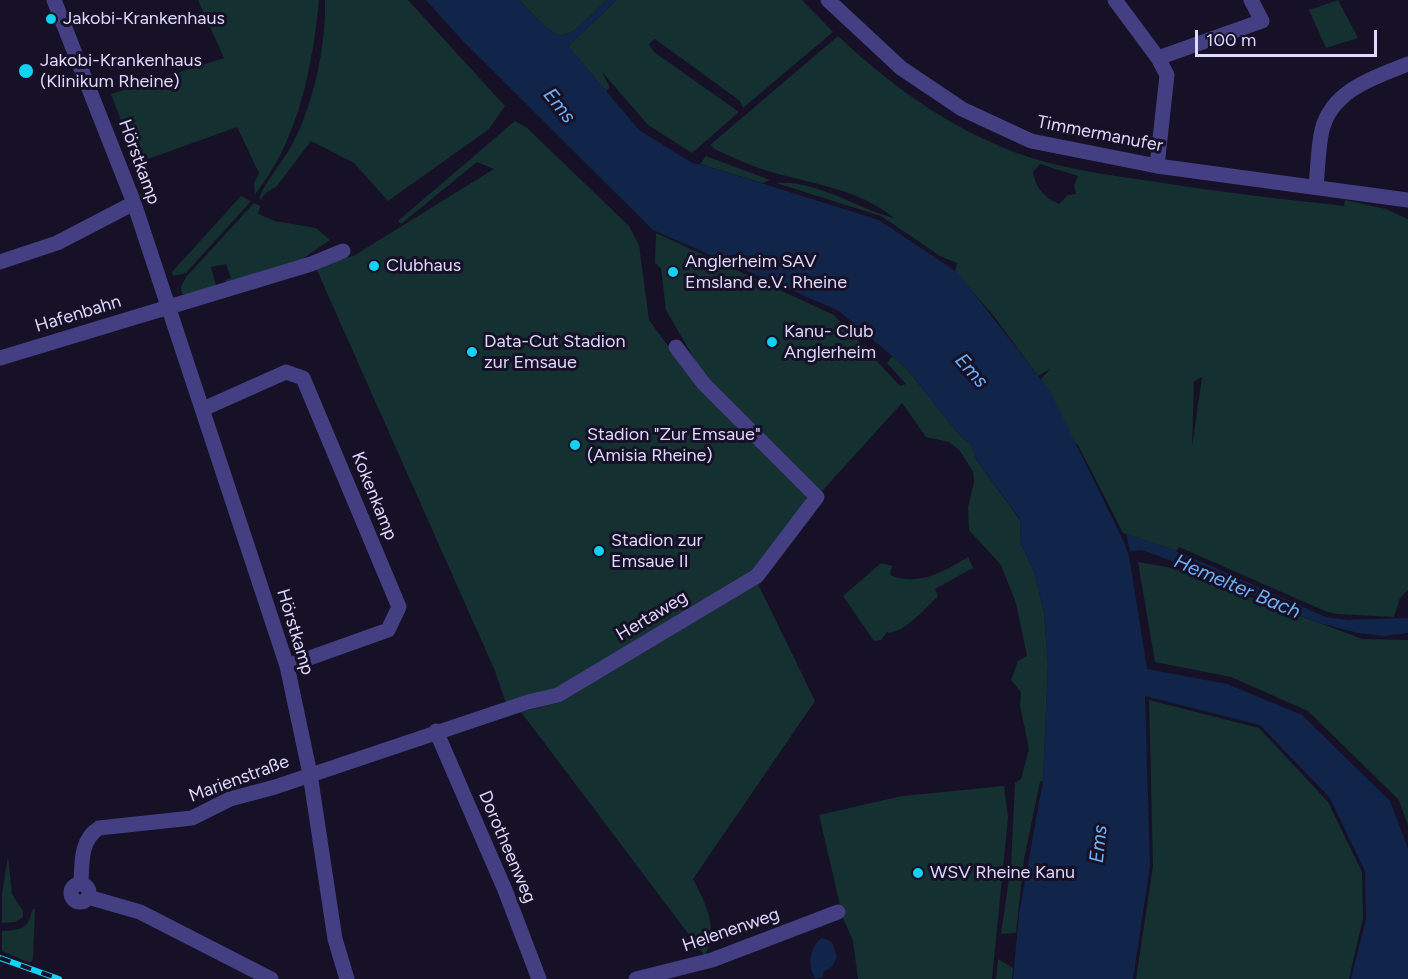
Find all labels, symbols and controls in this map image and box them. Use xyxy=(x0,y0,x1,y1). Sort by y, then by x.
place label: Jakobi-Krankenhaus xyxy=(63,8,225,30)
marker: Jakobi-Krankenhaus xyxy=(44,12,58,26)
scale bar xyxy=(1198,18,1380,56)
text: 100 m xyxy=(1206,29,1256,51)
place label: Jakobi-Krankenhaus (Klinikum Rheine) xyxy=(40,50,202,92)
marker: Jakobi-Krankenhaus (Klinikum Rheine) xyxy=(17,62,35,80)
water label: Ems xyxy=(538,84,580,128)
street label: Timmermanufer xyxy=(1035,111,1165,157)
street label: Hörstkamp xyxy=(114,117,164,207)
place label: Anglerheim SAV Emsland e.V. Rheine xyxy=(685,251,847,294)
place label: Clubhaus xyxy=(386,255,461,277)
marker: Clubhaus xyxy=(367,259,381,273)
marker: Anglerheim SAV Emsland e.V. Rheine xyxy=(666,265,680,279)
street label: Hafenbahn xyxy=(32,291,124,337)
place label: Kanu- Club Anglerheim xyxy=(784,321,876,364)
place label: Data-Cut Stadion zur Emsaue xyxy=(484,331,625,374)
marker: Kanu- Club Anglerheim xyxy=(765,335,779,349)
marker: Data-Cut Stadion zur Emsaue xyxy=(465,345,479,359)
water label: Ems xyxy=(949,349,993,393)
place label: Stadion "Zur Emsaue" (Amisia Rheine) xyxy=(587,424,761,466)
marker: Stadion "Zur Emsaue" (Amisia Rheine) xyxy=(568,438,582,452)
street label: Kokenkamp xyxy=(347,449,401,543)
place label: Stadion zur Emsaue II xyxy=(611,530,703,572)
marker: Stadion zur Emsaue II xyxy=(592,544,606,558)
water label: Hemelter Bach xyxy=(1170,550,1304,624)
street label: Hörstkamp xyxy=(272,586,318,678)
street label: Hertaweg xyxy=(612,586,692,646)
street label: Marienstraße xyxy=(186,751,292,807)
street label: Dorotheenweg xyxy=(474,788,540,906)
water label: Ems xyxy=(1085,824,1113,864)
place label: WSV Rheine Kanu xyxy=(930,862,1075,884)
marker: WSV Rheine Kanu xyxy=(911,866,925,880)
street label: Helenenweg xyxy=(680,903,782,957)

